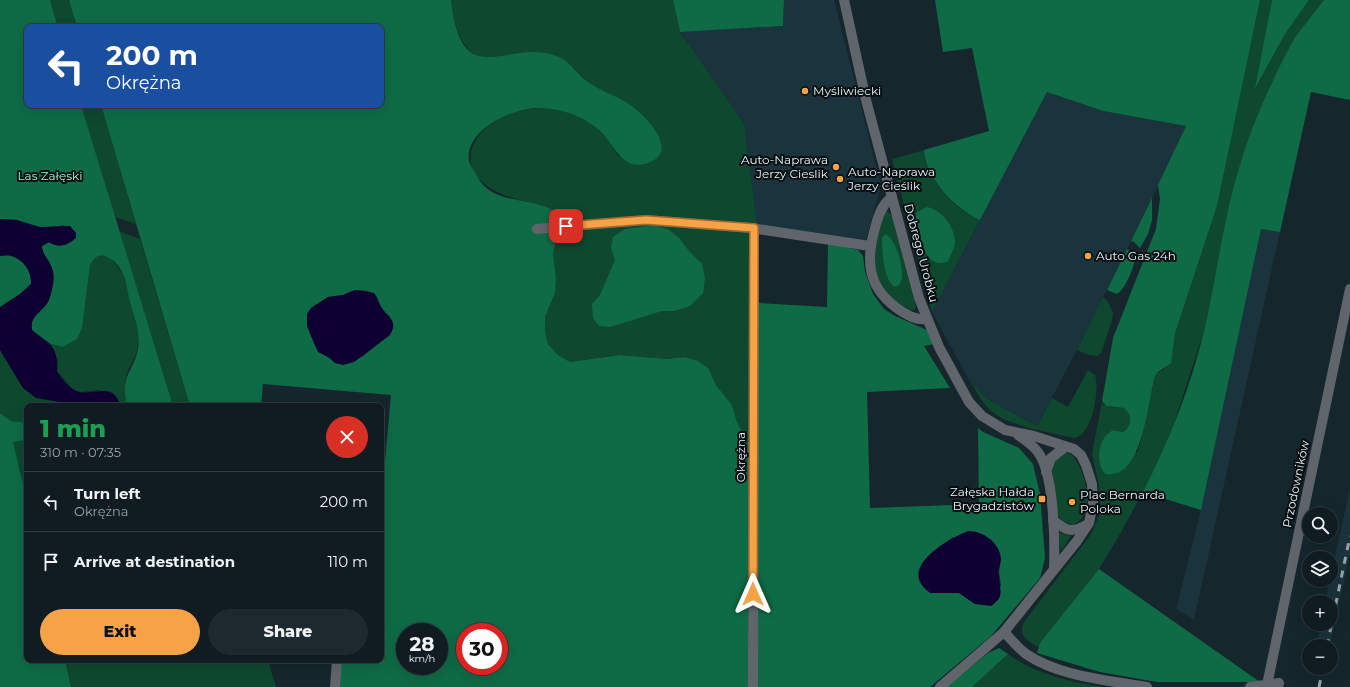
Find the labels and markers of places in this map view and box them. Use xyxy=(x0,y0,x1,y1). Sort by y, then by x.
place label: Myśliwiecki xyxy=(813,83,881,98)
marker: Myśliwiecki xyxy=(800,86,810,96)
place label: Auto-Naprawa Jerzy Cieslik xyxy=(741,152,829,181)
marker: Auto-Naprawa Jerzy Cieslik xyxy=(831,162,841,172)
place label: Auto-Naprawa Jerzy Cieślik xyxy=(847,164,935,193)
marker: Auto-Naprawa Jerzy Cieślik xyxy=(835,174,845,184)
pin xyxy=(549,209,583,243)
place label: Auto Gas 24h xyxy=(1096,248,1176,263)
marker: Auto Gas 24h xyxy=(1083,251,1093,261)
place label: Załęska Hałda Brygadzistów xyxy=(950,484,1034,513)
place label: Plac Bernarda Poloka xyxy=(1080,487,1165,516)
marker: Załęska Hałda Brygadzistów xyxy=(1037,494,1047,504)
marker: Plac Bernarda Poloka xyxy=(1067,497,1077,507)

